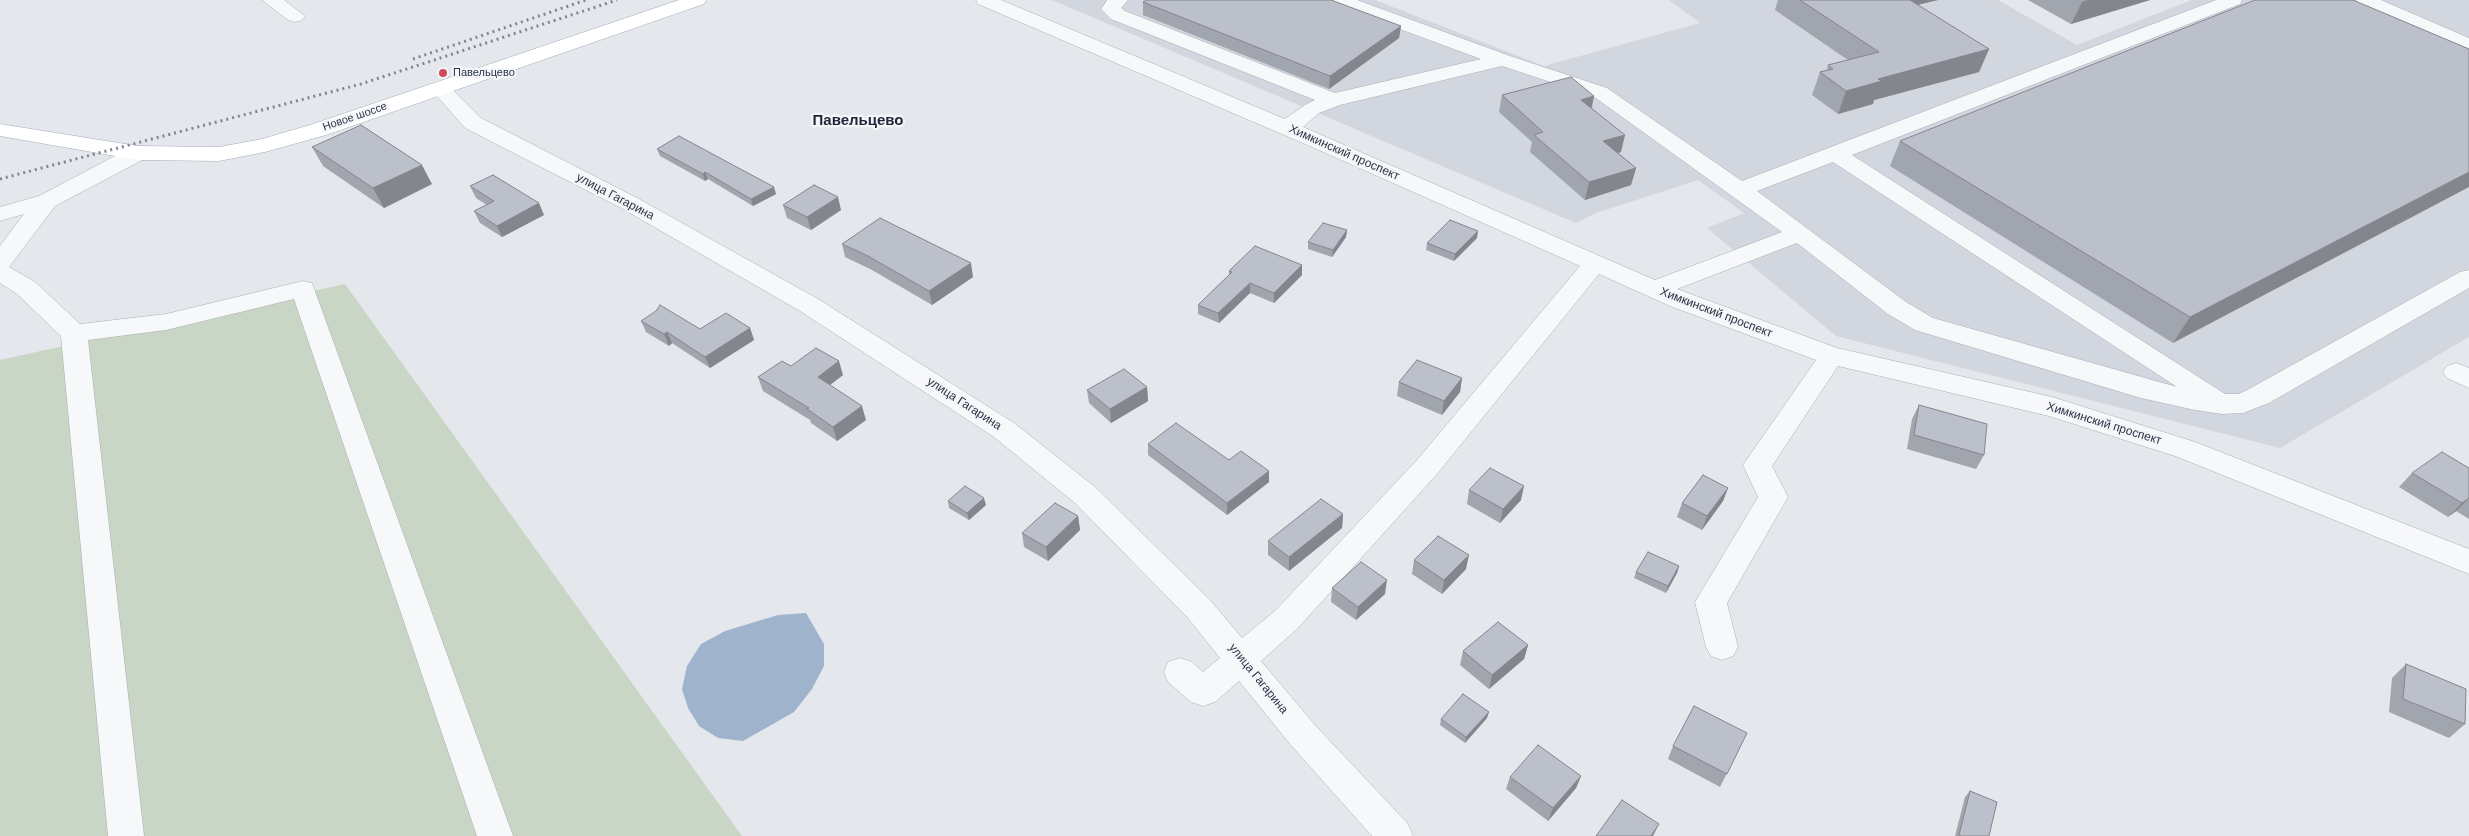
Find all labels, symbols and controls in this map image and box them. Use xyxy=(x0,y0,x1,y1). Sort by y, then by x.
place label: Павельцево xyxy=(453,66,515,80)
marker: Павельцево xyxy=(437,67,449,79)
street label: Новое шоссе xyxy=(321,100,389,134)
district label: Павельцево xyxy=(813,112,903,130)
street label: Химкинский проспект xyxy=(1287,122,1401,184)
street label: улица Гагарина xyxy=(574,170,656,224)
street label: Химкинский проспект xyxy=(1658,285,1774,341)
street label: улица Гагарина xyxy=(924,375,1004,433)
street label: Химкинский проспект xyxy=(2045,400,2163,448)
street label: улица Гагарина xyxy=(1225,641,1291,717)

